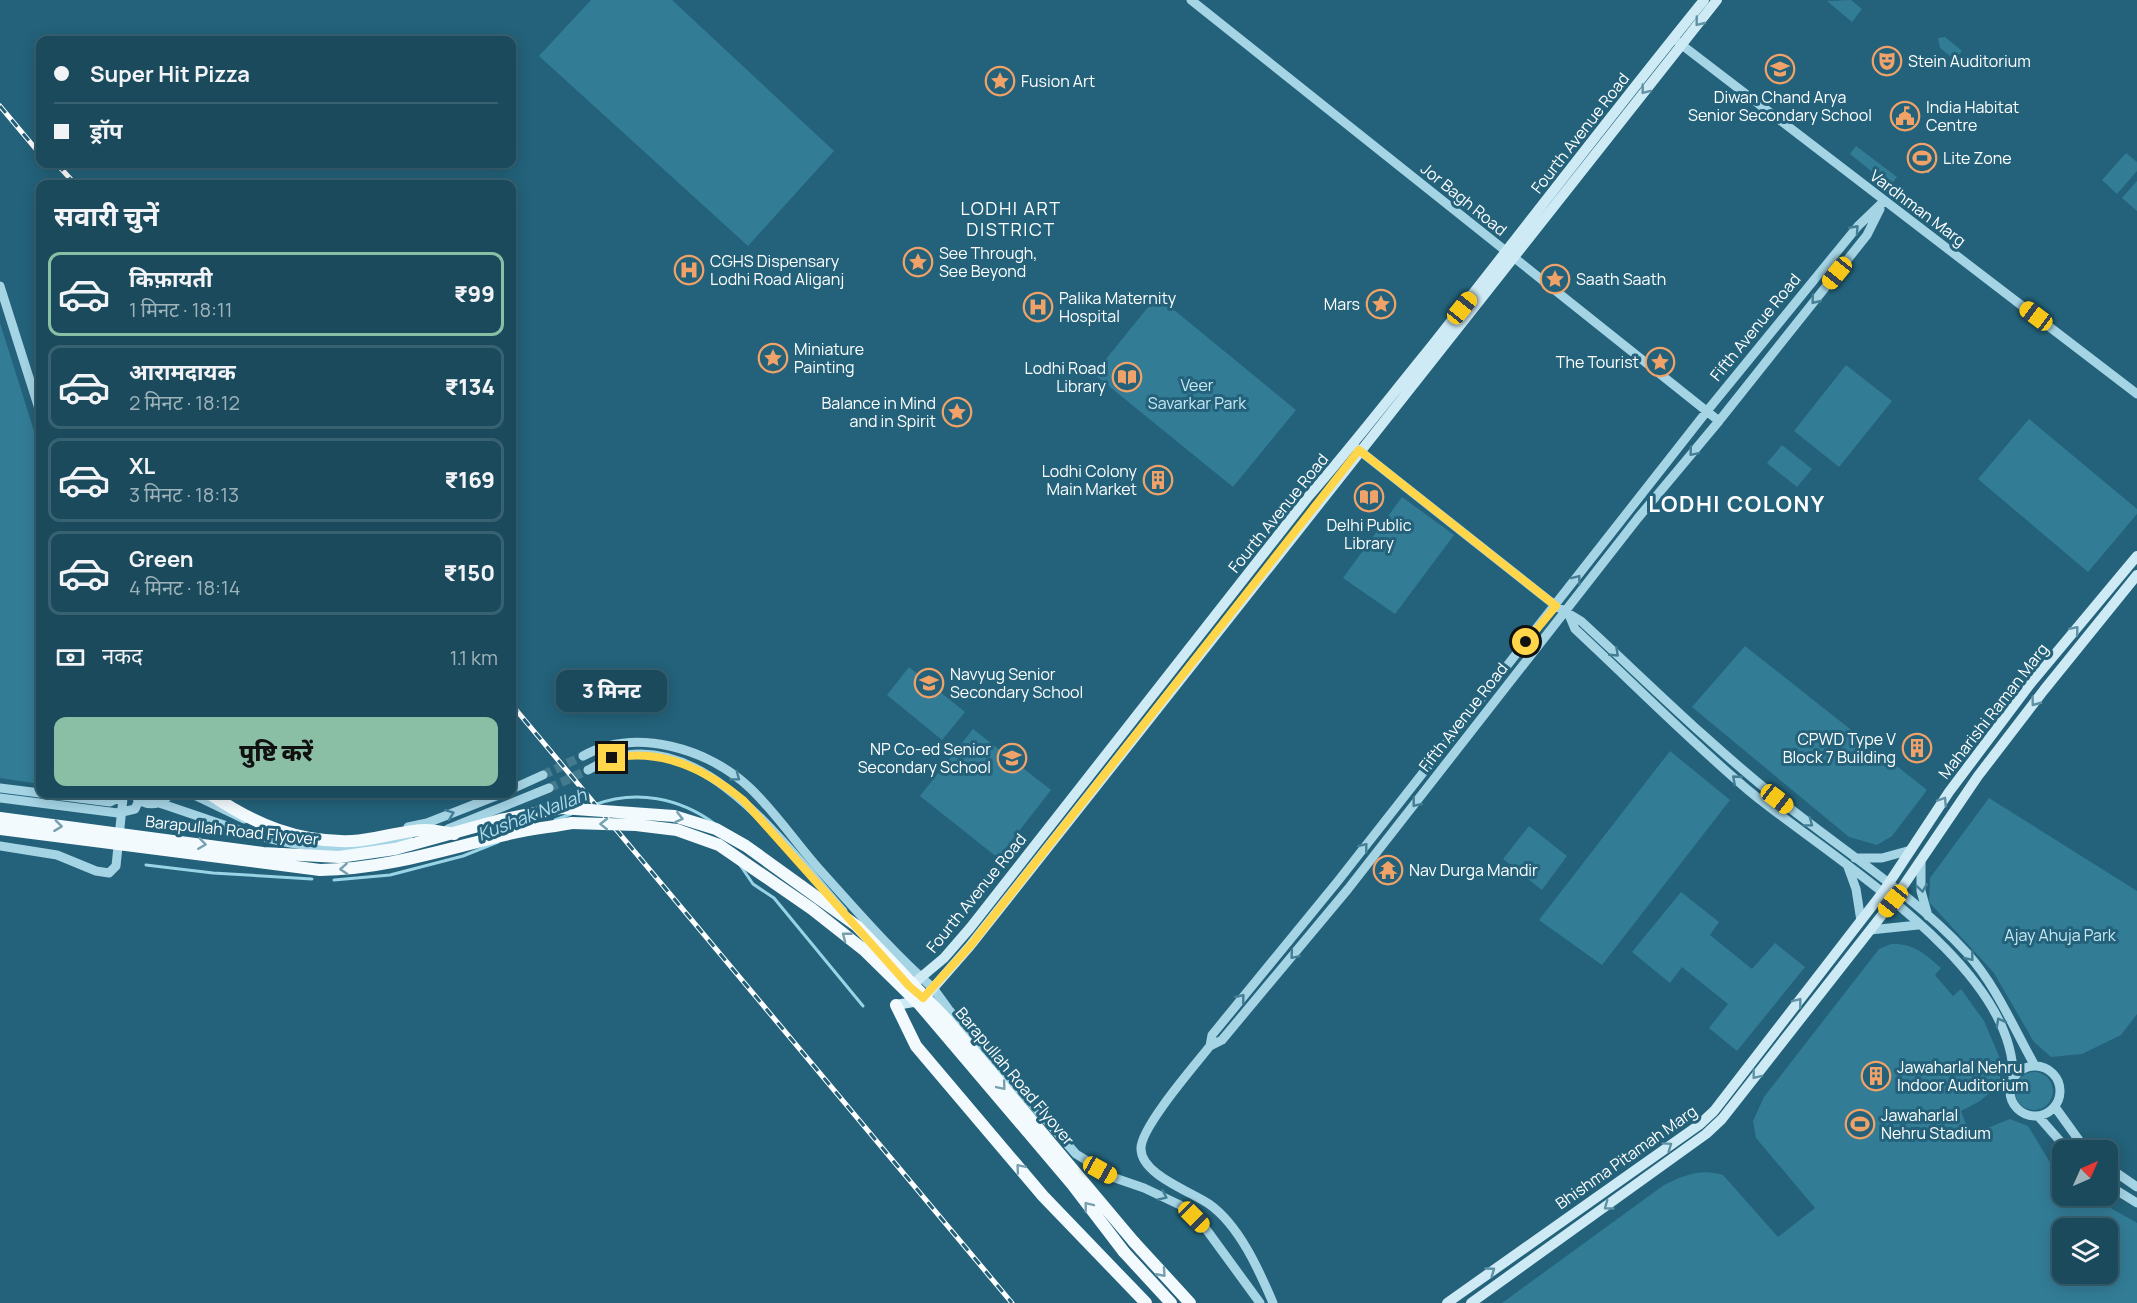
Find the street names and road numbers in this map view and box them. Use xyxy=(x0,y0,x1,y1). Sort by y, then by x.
street label: Fourth Avenue Road xyxy=(1526,68,1634,198)
street label: Jor Bagh Road xyxy=(1416,158,1512,240)
street label: Vardhman Marg xyxy=(1866,165,1970,251)
street label: Fifth Avenue Road xyxy=(1705,269,1805,385)
street label: Fourth Avenue Road xyxy=(1223,449,1333,577)
street label: Maharishi Raman Marg xyxy=(1933,639,2053,783)
street label: Fifth Avenue Road xyxy=(1414,658,1512,776)
street label: Barapullah Road Flyover xyxy=(144,810,320,850)
street label: Fourth Avenue Road xyxy=(921,829,1031,957)
street label: Barapullah Road Flyover xyxy=(951,1002,1080,1150)
street label: Bhishma Pitamah Marg xyxy=(1551,1100,1701,1214)

